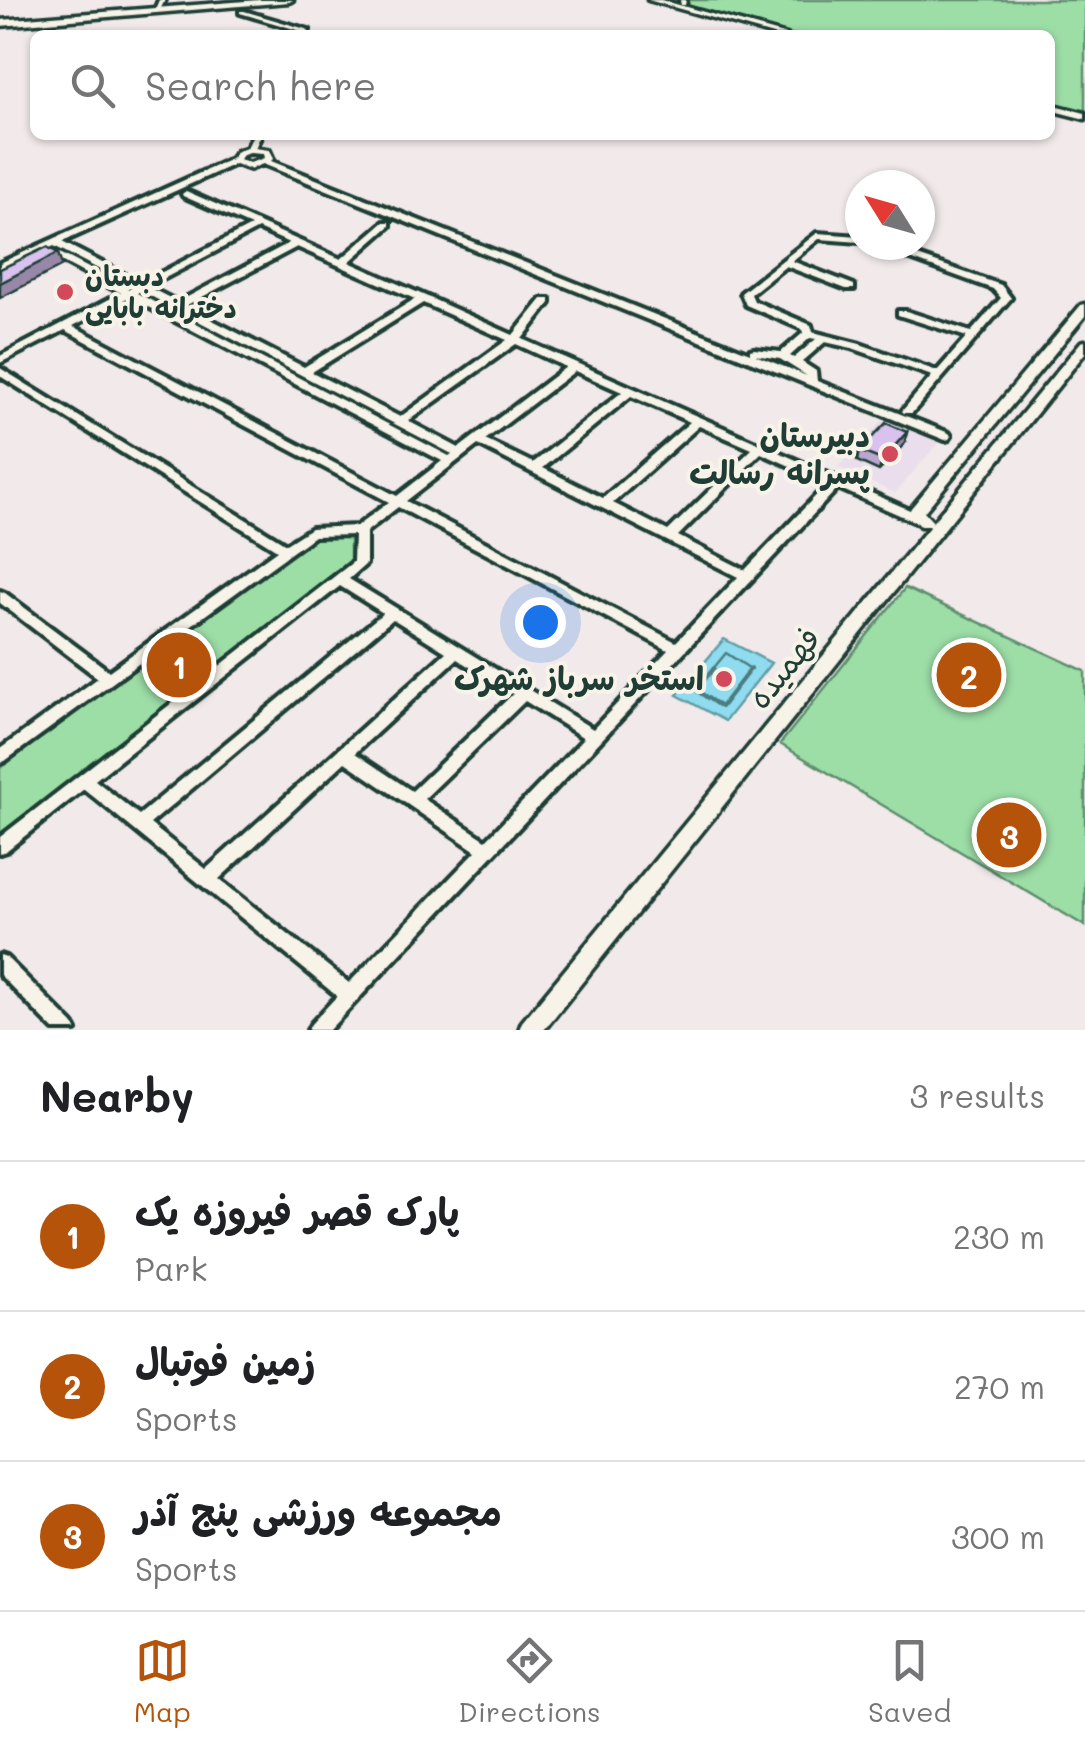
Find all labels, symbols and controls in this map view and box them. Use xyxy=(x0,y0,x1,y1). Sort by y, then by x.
search box xyxy=(30,30,1055,140)
icon: search xyxy=(65,58,120,113)
text: Search here xyxy=(145,60,376,110)
north arrow xyxy=(845,170,935,260)
place label: دبستان دخترانه بابایی xyxy=(85,257,237,327)
marker: دبستان دخترانه بابایی xyxy=(54,281,76,303)
place label: دبیرستان پسرانه رسالت xyxy=(689,413,871,493)
marker: دبیرستان پسرانه رسالت xyxy=(879,443,901,465)
your location xyxy=(515,597,566,648)
street label: فهمیده xyxy=(737,617,828,716)
pin: 1 xyxy=(146,628,212,702)
pin: 2 xyxy=(936,638,1002,712)
place label: استخر سرباز شهرک xyxy=(454,656,704,699)
marker: استخر سرباز شهرک xyxy=(713,668,735,690)
pin: 3 xyxy=(976,798,1042,872)
text: Nearby xyxy=(40,1068,194,1123)
text: 3 results xyxy=(909,1074,1045,1116)
text: پارک قصر فیروزه یک xyxy=(135,1186,459,1236)
text: 1 xyxy=(65,1215,80,1257)
text: 230 m xyxy=(953,1215,1045,1257)
text: Park xyxy=(135,1247,208,1289)
text: زمین فوتبال xyxy=(135,1336,315,1386)
text: 2 xyxy=(64,1365,81,1407)
text: 270 m xyxy=(954,1365,1045,1407)
text: Sports xyxy=(135,1397,237,1439)
text: مجموعه ورزشی پنج آذر xyxy=(135,1486,502,1536)
text: 3 xyxy=(63,1515,82,1557)
text: 300 m xyxy=(951,1515,1045,1557)
text: Sports xyxy=(135,1547,237,1589)
tab: Map xyxy=(134,1633,191,1729)
tab: Directions xyxy=(458,1633,601,1729)
tab: Saved xyxy=(868,1633,951,1729)

